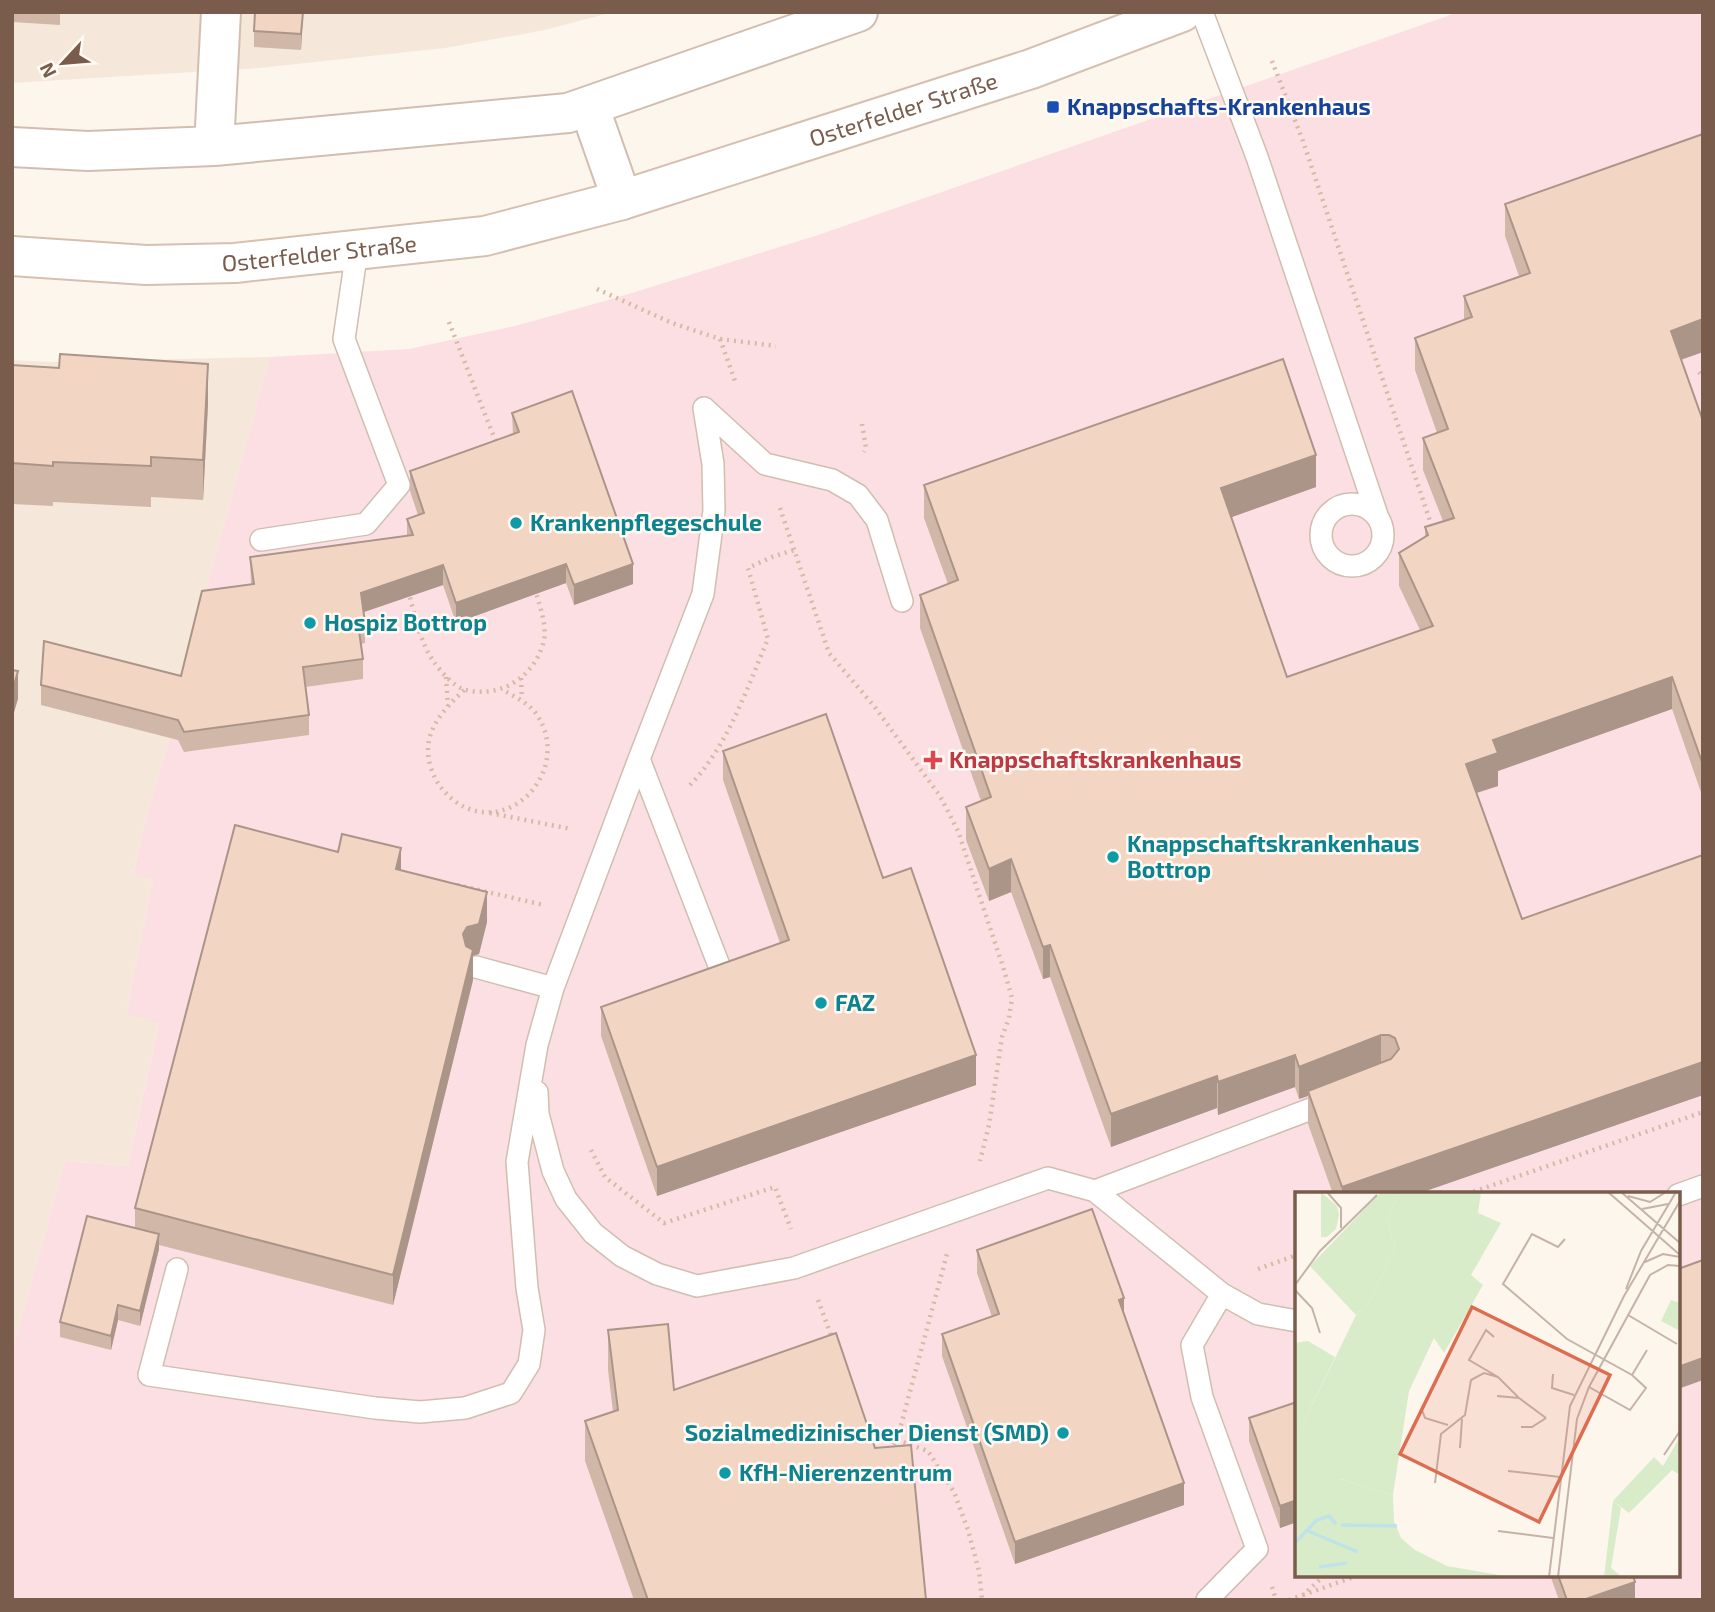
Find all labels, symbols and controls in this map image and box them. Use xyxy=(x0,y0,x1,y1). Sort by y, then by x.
north arrow xyxy=(28,28,98,98)
text: N xyxy=(34,59,61,82)
street label: Osterfelder Straße xyxy=(806,66,1001,152)
place label: Knappschafts-Krankenhaus xyxy=(1067,92,1371,120)
marker: Knappschafts-Krankenhaus xyxy=(1045,99,1061,115)
street label: Osterfelder Straße xyxy=(221,228,418,276)
place label: Krankenpflegeschule xyxy=(530,508,762,536)
marker: Krankenpflegeschule xyxy=(508,515,524,531)
place label: Hospiz Bottrop xyxy=(324,608,487,636)
marker: Hospiz Bottrop xyxy=(302,615,318,631)
place label: Knappschaftskrankenhaus xyxy=(949,745,1241,773)
marker: Knappschaftskrankenhaus xyxy=(923,750,943,770)
place label: Knappschaftskrankenhaus Bottrop xyxy=(1127,829,1419,883)
marker: Knappschaftskrankenhaus Bottrop xyxy=(1105,849,1121,865)
place label: FAZ xyxy=(835,988,875,1016)
marker: FAZ xyxy=(813,995,829,1011)
inset map xyxy=(1295,1192,1680,1577)
place label: Sozialmedizinischer Dienst (SMD) xyxy=(685,1418,1049,1446)
marker: Sozialmedizinischer Dienst (SMD) xyxy=(1055,1425,1071,1441)
place label: KfH-Nierenzentrum xyxy=(739,1458,952,1486)
marker: KfH-Nierenzentrum xyxy=(717,1465,733,1481)

